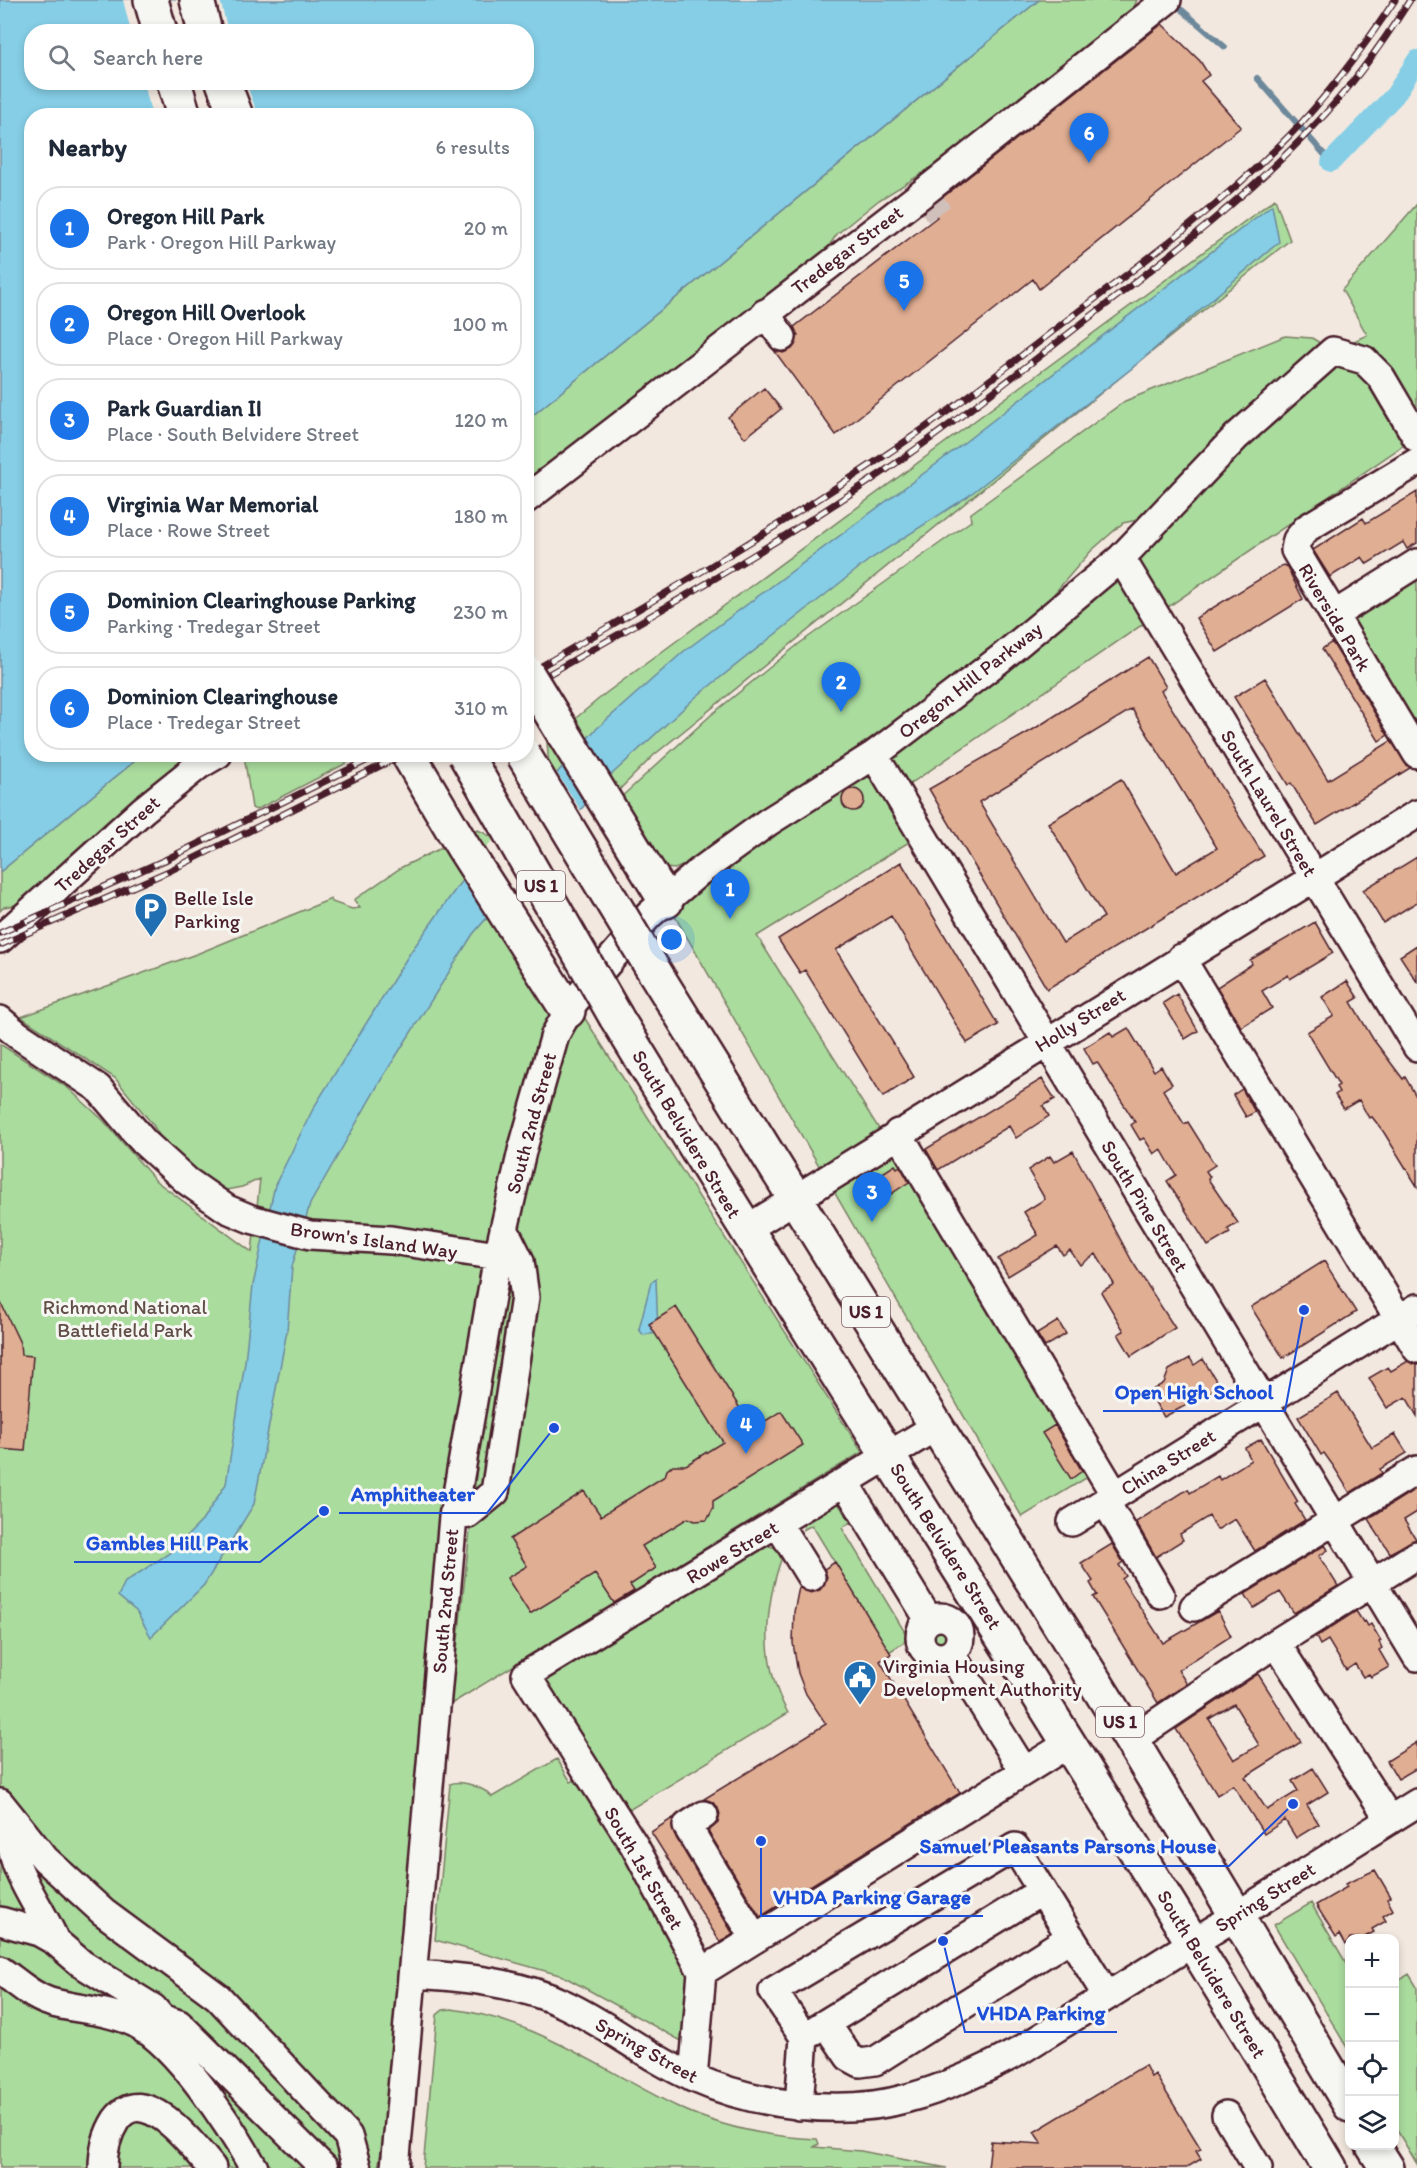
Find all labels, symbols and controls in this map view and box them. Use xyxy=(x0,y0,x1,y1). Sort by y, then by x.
search box xyxy=(24,24,534,90)
icon: search xyxy=(45,41,78,74)
text: Search here xyxy=(93,44,203,71)
pin: 6 xyxy=(1070,114,1108,163)
text: Nearby xyxy=(48,131,127,163)
text: 6 results xyxy=(436,135,510,159)
street label: Tredegar Street xyxy=(786,200,908,300)
text: Oregon Hill Park xyxy=(107,203,264,230)
text: 1 xyxy=(65,216,74,240)
text: 20 m xyxy=(464,216,508,240)
text: Park · Oregon Hill Parkway xyxy=(107,230,336,254)
pin: 5 xyxy=(884,262,924,311)
text: Oregon Hill Overlook xyxy=(107,299,306,326)
text: 2 xyxy=(64,312,75,336)
text: 100 m xyxy=(453,312,508,336)
text: Place · Oregon Hill Parkway xyxy=(107,326,343,350)
text: Park Guardian II xyxy=(107,395,262,422)
text: 3 xyxy=(64,408,75,432)
text: 120 m xyxy=(455,408,508,432)
text: Place · South Belvidere Street xyxy=(107,422,359,446)
text: Virginia War Memorial xyxy=(107,491,318,518)
text: 4 xyxy=(63,504,76,528)
text: 180 m xyxy=(454,504,508,528)
text: Place · Rowe Street xyxy=(107,518,270,542)
street label: Riverside Park xyxy=(1293,559,1377,676)
text: Dominion Clearinghouse Parking xyxy=(107,587,416,614)
text: 5 xyxy=(64,600,75,624)
text: 230 m xyxy=(453,600,508,624)
text: Parking · Tredegar Street xyxy=(107,614,321,638)
street label: Oregon Hill Parkway xyxy=(893,616,1047,744)
pin: 2 xyxy=(822,662,860,712)
text: Dominion Clearinghouse xyxy=(107,683,338,710)
text: 6 xyxy=(64,696,75,720)
text: 310 m xyxy=(454,696,508,720)
text: Place · Tredegar Street xyxy=(107,710,301,734)
street label: South Laurel Street xyxy=(1216,725,1322,881)
street label: Tredegar Street xyxy=(49,790,165,898)
pin: 1 xyxy=(710,870,750,919)
road number: US 1 xyxy=(517,871,565,901)
place label: Belle Isle Parking xyxy=(174,886,254,933)
parking icon: Belle Isle Parking xyxy=(133,891,169,938)
your location xyxy=(657,925,686,954)
street label: Holly Street xyxy=(1030,983,1130,1057)
street label: South Belvidere Street xyxy=(627,1045,747,1223)
street label: South 2nd Street xyxy=(501,1050,561,1196)
street label: South Pine Street xyxy=(1096,1136,1194,1276)
pin: 3 xyxy=(852,1172,892,1222)
street label: Brown's Island Way xyxy=(289,1216,460,1264)
park label: Richmond National Battlefield Park xyxy=(43,1295,207,1342)
road number: US 1 xyxy=(842,1297,890,1327)
callout: Open High School xyxy=(1103,1372,1285,1411)
text: Open High School xyxy=(1115,1379,1274,1405)
pin: 4 xyxy=(726,1404,766,1454)
street label: China Street xyxy=(1116,1423,1220,1501)
street label: South Belvidere Street xyxy=(885,1458,1007,1634)
callout: Amphitheater xyxy=(339,1474,487,1513)
text: Amphitheater xyxy=(350,1481,476,1507)
street label: Rowe Street xyxy=(682,1515,782,1589)
callout: Gambles Hill Park xyxy=(74,1523,260,1562)
street label: South 2nd Street xyxy=(427,1528,463,1674)
text: Gambles Hill Park xyxy=(86,1530,249,1555)
place label: Virginia Housing Development Authority xyxy=(883,1654,1082,1701)
public building icon: Virginia Housing Development Authority xyxy=(842,1659,878,1706)
road number: US 1 xyxy=(1096,1707,1144,1737)
street label: South 1st Street xyxy=(599,1802,689,1934)
callout: Samuel Pleasants Parsons House xyxy=(907,1827,1229,1866)
text: Samuel Pleasants Parsons House xyxy=(920,1833,1216,1858)
street label: Spring Street xyxy=(1210,1857,1320,1937)
callout: VHDA Parking Garage xyxy=(761,1877,983,1916)
text: VHDA Parking Garage xyxy=(773,1884,971,1910)
street label: South Belvidere Street xyxy=(1152,1885,1272,2063)
map controls xyxy=(1345,1934,1399,2150)
button: + xyxy=(1345,1934,1399,1988)
button: − xyxy=(1345,1988,1399,2042)
callout: VHDA Parking xyxy=(965,1993,1117,2032)
text: VHDA Parking xyxy=(977,2000,1106,2026)
street label: Spring Street xyxy=(591,2012,703,2088)
button: locate xyxy=(1345,2042,1399,2096)
button: layers xyxy=(1345,2096,1399,2150)

